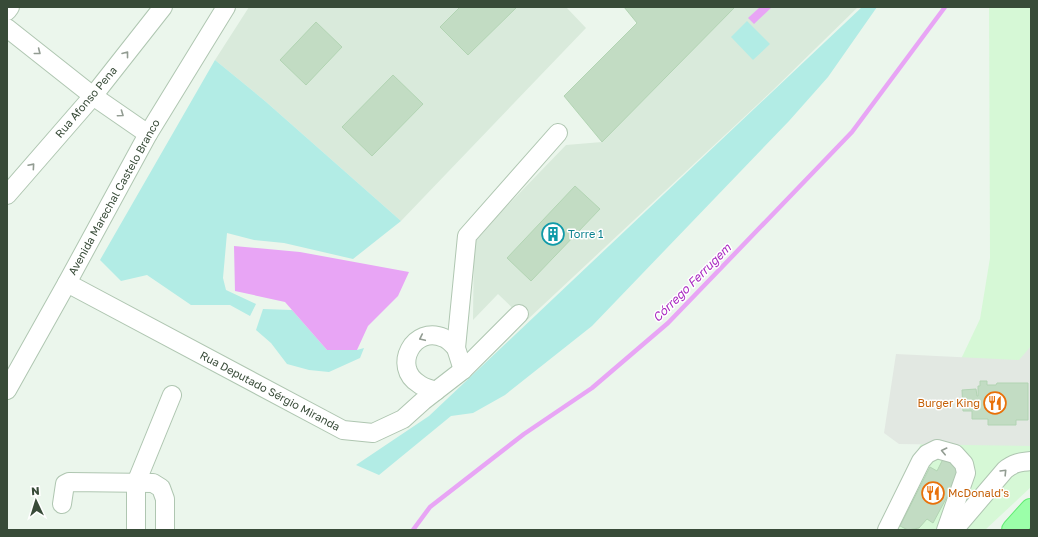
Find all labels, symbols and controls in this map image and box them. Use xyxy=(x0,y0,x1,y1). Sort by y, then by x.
one-way arrow xyxy=(33,47,40,54)
one-way arrow xyxy=(121,52,128,59)
street label: Rua Afonso Pena xyxy=(52,63,119,140)
one-way arrow xyxy=(117,109,124,117)
street label: Avenida Marechal Castelo Branco xyxy=(65,116,162,277)
one-way arrow xyxy=(28,163,35,170)
building icon: Torre 1 xyxy=(540,221,566,247)
place label: Torre 1 xyxy=(568,227,603,240)
water label: Córrego Ferrugem xyxy=(649,239,735,325)
one-way arrow xyxy=(419,333,427,341)
street label: Rua Deputado Sérgio Miranda xyxy=(198,348,342,433)
restaurant icon: Burger King xyxy=(982,390,1008,416)
place label: Burger King xyxy=(918,396,980,409)
one-way arrow xyxy=(941,447,948,456)
one-way arrow xyxy=(999,469,1007,477)
restaurant icon: McDonald's xyxy=(920,480,946,506)
north arrow xyxy=(16,481,56,521)
text: N xyxy=(31,484,40,497)
place label: McDonald's xyxy=(948,486,1009,499)

